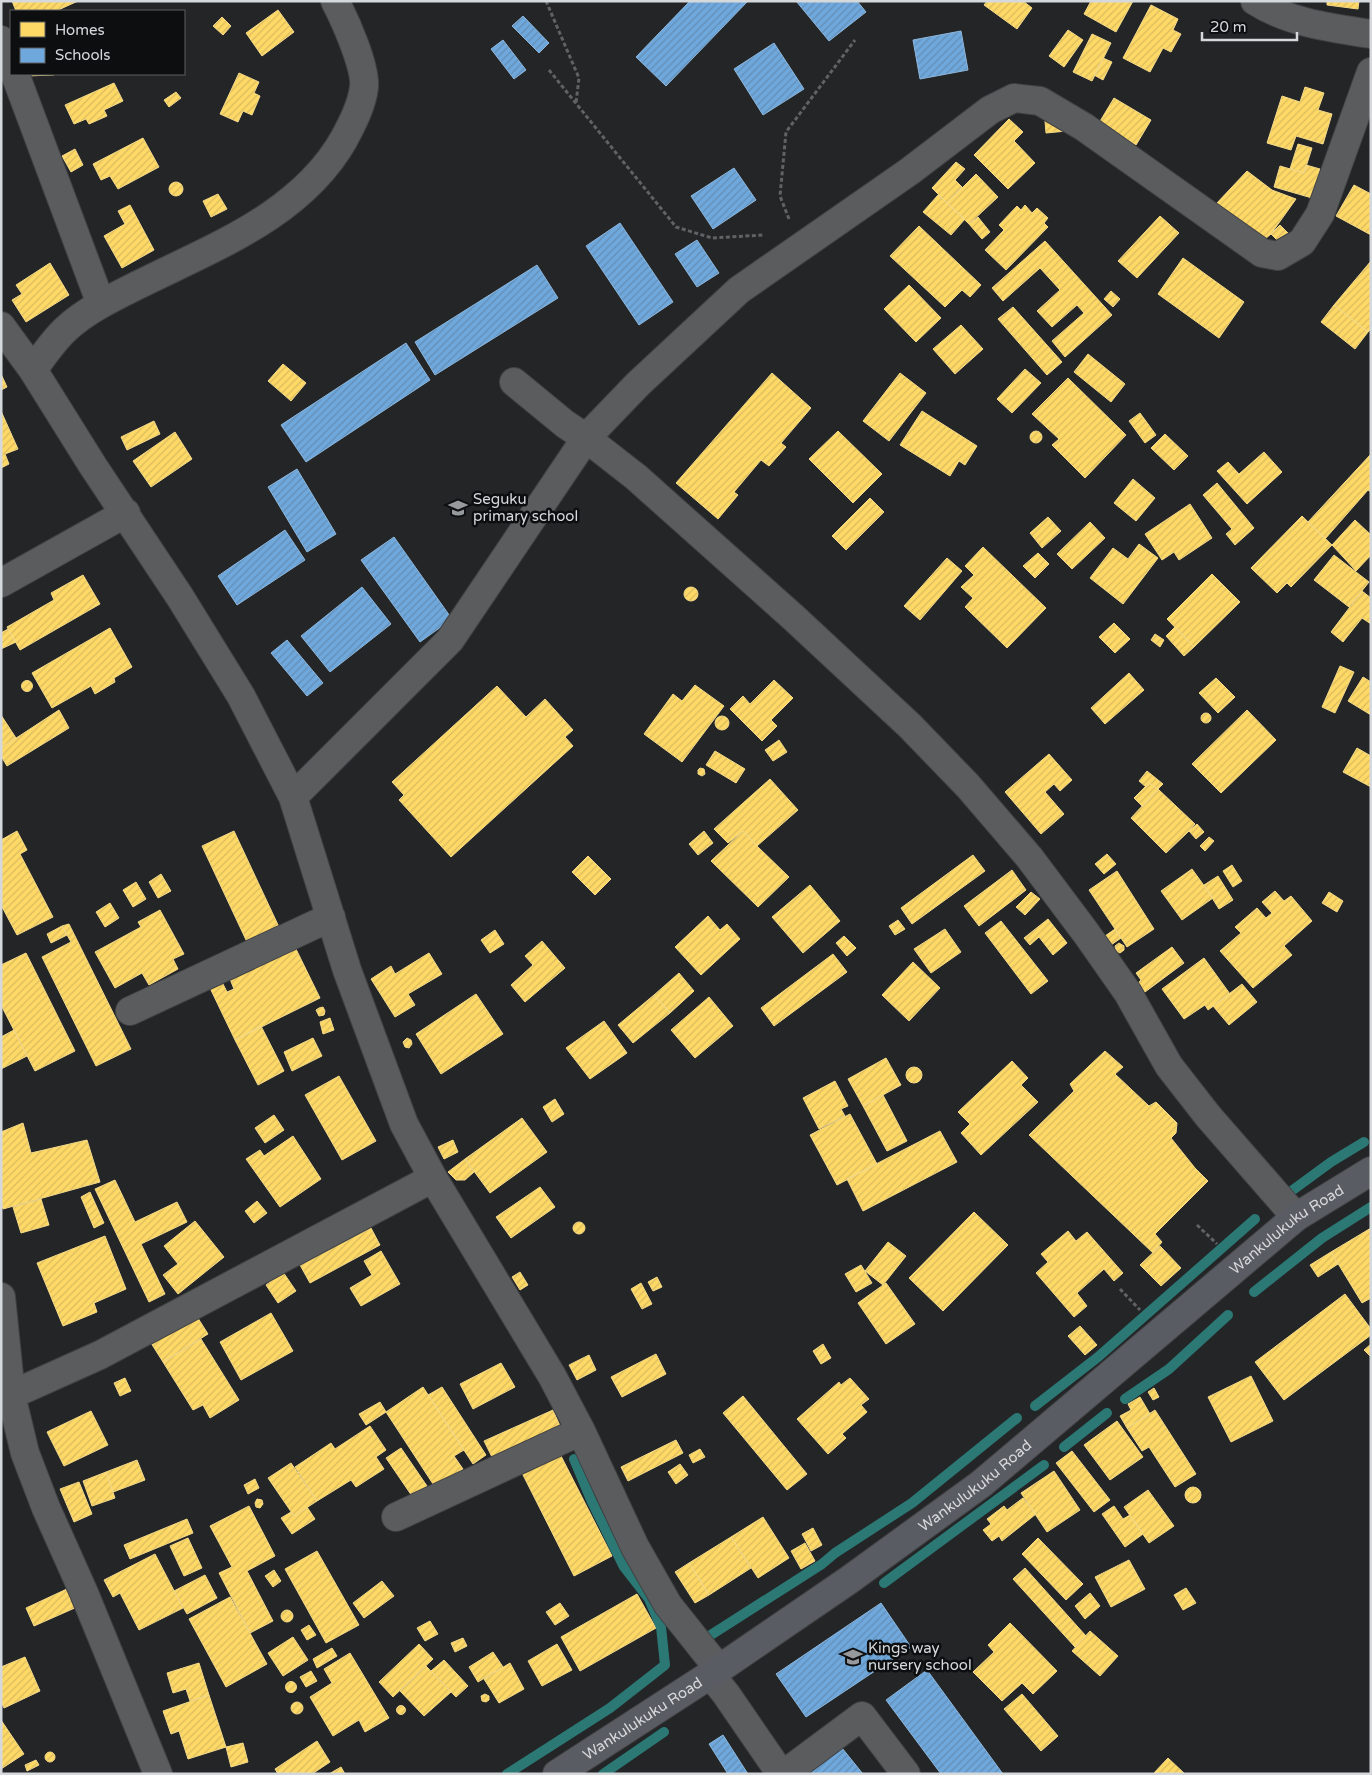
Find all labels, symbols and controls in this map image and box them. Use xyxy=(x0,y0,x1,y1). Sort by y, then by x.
legend xyxy=(10,10,185,75)
scale bar xyxy=(1202,10,1297,42)
text: 20 m xyxy=(1210,18,1247,36)
text: Homes xyxy=(55,21,105,39)
text: Schools xyxy=(55,46,111,64)
place label: Seguku primary school xyxy=(473,490,578,525)
school or university icon: Seguku primary school xyxy=(447,497,469,519)
street label: Wankulukuku Road xyxy=(1226,1181,1347,1278)
street label: Wankulukuku Road xyxy=(915,1436,1035,1535)
place label: Kings way nursery school xyxy=(868,1639,972,1674)
school or university icon: Kings way nursery school xyxy=(842,1646,864,1668)
street label: Wankulukuku Road xyxy=(580,1673,706,1764)

